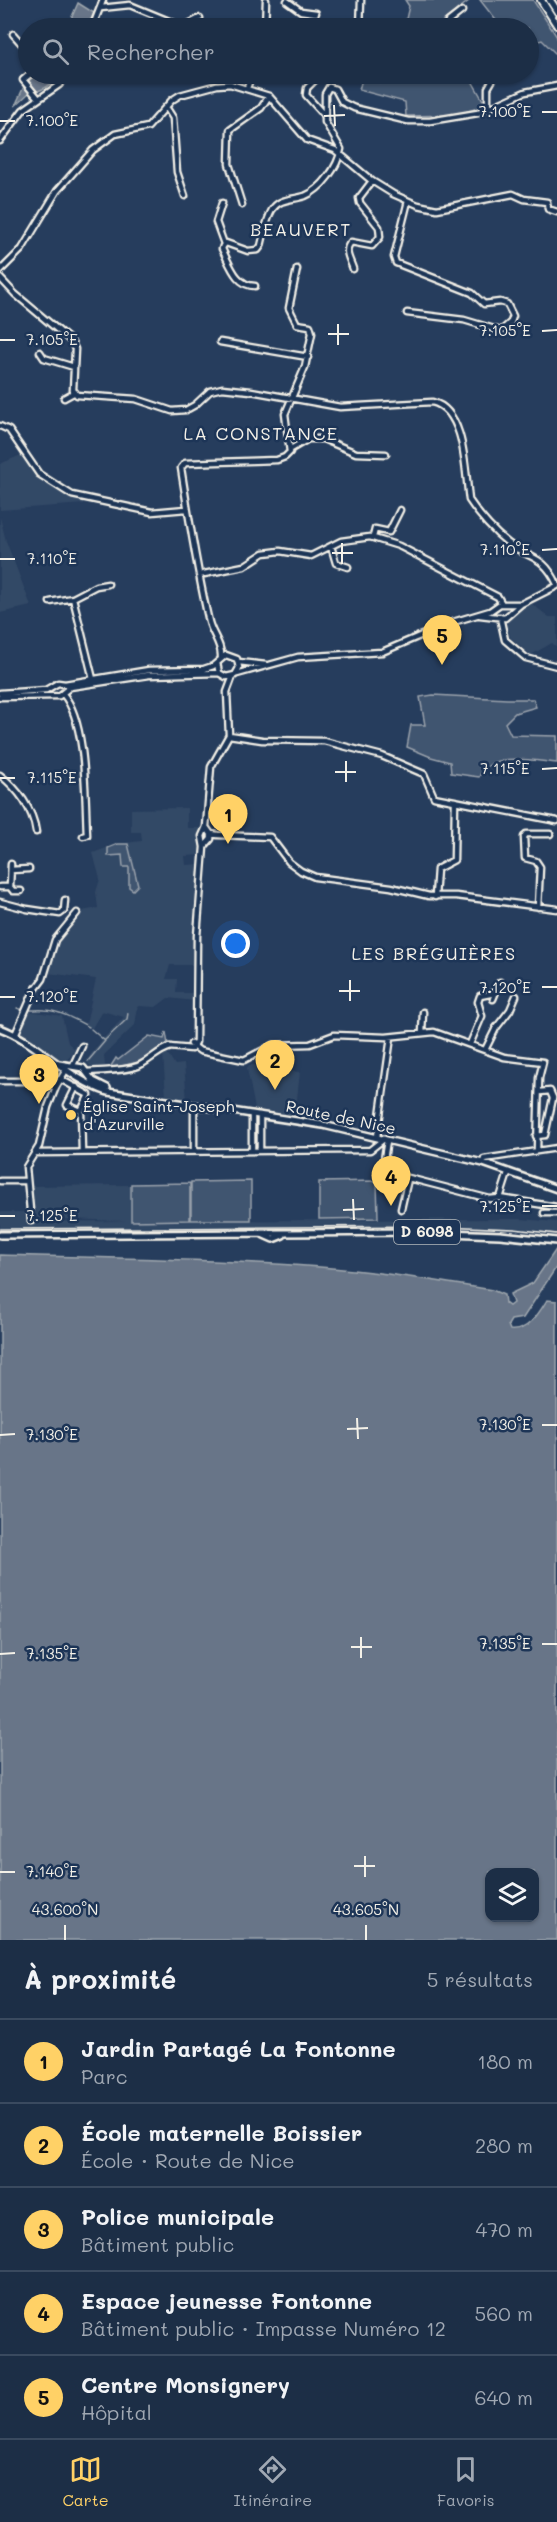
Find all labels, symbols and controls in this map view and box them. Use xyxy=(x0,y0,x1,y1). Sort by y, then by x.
search box xyxy=(18,18,539,84)
icon: search xyxy=(39,35,72,68)
text: Rechercher xyxy=(87,37,215,66)
text: 7.100°E xyxy=(479,101,532,121)
text: 7.100°E xyxy=(26,110,79,130)
district label: BEAUVERT xyxy=(250,217,352,241)
text: 7.105°E xyxy=(479,320,531,340)
text: 7.105°E xyxy=(26,329,78,349)
district label: LA CONSTANCE xyxy=(183,421,339,445)
text: 7.110°E xyxy=(480,539,530,559)
text: 7.110°E xyxy=(27,548,77,568)
pin: 5 xyxy=(422,616,462,665)
text: 7.115°E xyxy=(480,758,530,778)
text: 7.115°E xyxy=(27,767,77,787)
pin: 1 xyxy=(208,794,248,844)
your location xyxy=(221,929,250,958)
district label: LES BRÉGUIÈRES xyxy=(351,941,517,965)
text: 7.120°E xyxy=(479,977,531,997)
text: 7.120°E xyxy=(26,986,78,1006)
pin: 2 xyxy=(256,1040,294,1090)
pin: 3 xyxy=(20,1054,58,1104)
place label: Église Saint-Joseph d'Azurville xyxy=(83,1095,235,1134)
street label: Route de Nice xyxy=(284,1095,398,1138)
marker: Église Saint-Joseph d'Azurville xyxy=(64,1108,78,1122)
pin: 4 xyxy=(372,1156,410,1206)
text: 7.125°E xyxy=(480,1196,531,1216)
text: 7.125°E xyxy=(27,1205,78,1225)
road number: D 6098 xyxy=(394,1220,460,1244)
text: 7.130°E xyxy=(479,1414,531,1434)
text: 7.130°E xyxy=(26,1424,78,1444)
text: 7.135°E xyxy=(479,1633,531,1653)
text: 7.135°E xyxy=(26,1643,78,1663)
text: 7.140°E xyxy=(26,1861,78,1881)
map controls xyxy=(485,1868,539,1922)
button: layers xyxy=(485,1868,539,1922)
text: 43.600°N xyxy=(32,1899,98,1919)
text: 43.605°N xyxy=(333,1899,399,1919)
text: À proximité xyxy=(24,1962,176,1996)
text: 5 résultats xyxy=(427,1966,533,1992)
text: Jardin Partagé La Fontonne xyxy=(81,2034,396,2063)
text: 1 xyxy=(39,2048,48,2074)
text: 180 m xyxy=(477,2048,533,2074)
text: Parc xyxy=(81,2063,127,2089)
text: École maternelle Boissier xyxy=(81,2118,362,2147)
text: 2 xyxy=(38,2132,49,2158)
text: 280 m xyxy=(475,2132,533,2158)
text: École · Route de Nice xyxy=(81,2147,295,2173)
text: Police municipale xyxy=(81,2202,274,2231)
text: 3 xyxy=(38,2216,50,2242)
text: 470 m xyxy=(475,2216,533,2242)
text: Bâtiment public xyxy=(81,2231,234,2257)
text: Espace jeunesse Fontonne xyxy=(81,2286,372,2315)
text: 4 xyxy=(37,2300,50,2326)
text: 560 m xyxy=(475,2300,533,2326)
text: Bâtiment public · Impasse Numéro 12 xyxy=(81,2315,446,2341)
text: Centre Monsignery xyxy=(81,2370,290,2399)
text: 5 xyxy=(38,2384,49,2410)
text: 640 m xyxy=(475,2384,533,2410)
text: Hôpital xyxy=(81,2399,152,2425)
tab: Carte xyxy=(62,2453,109,2510)
tab: Itinéraire xyxy=(234,2453,312,2510)
tab: Favoris xyxy=(437,2453,495,2510)

